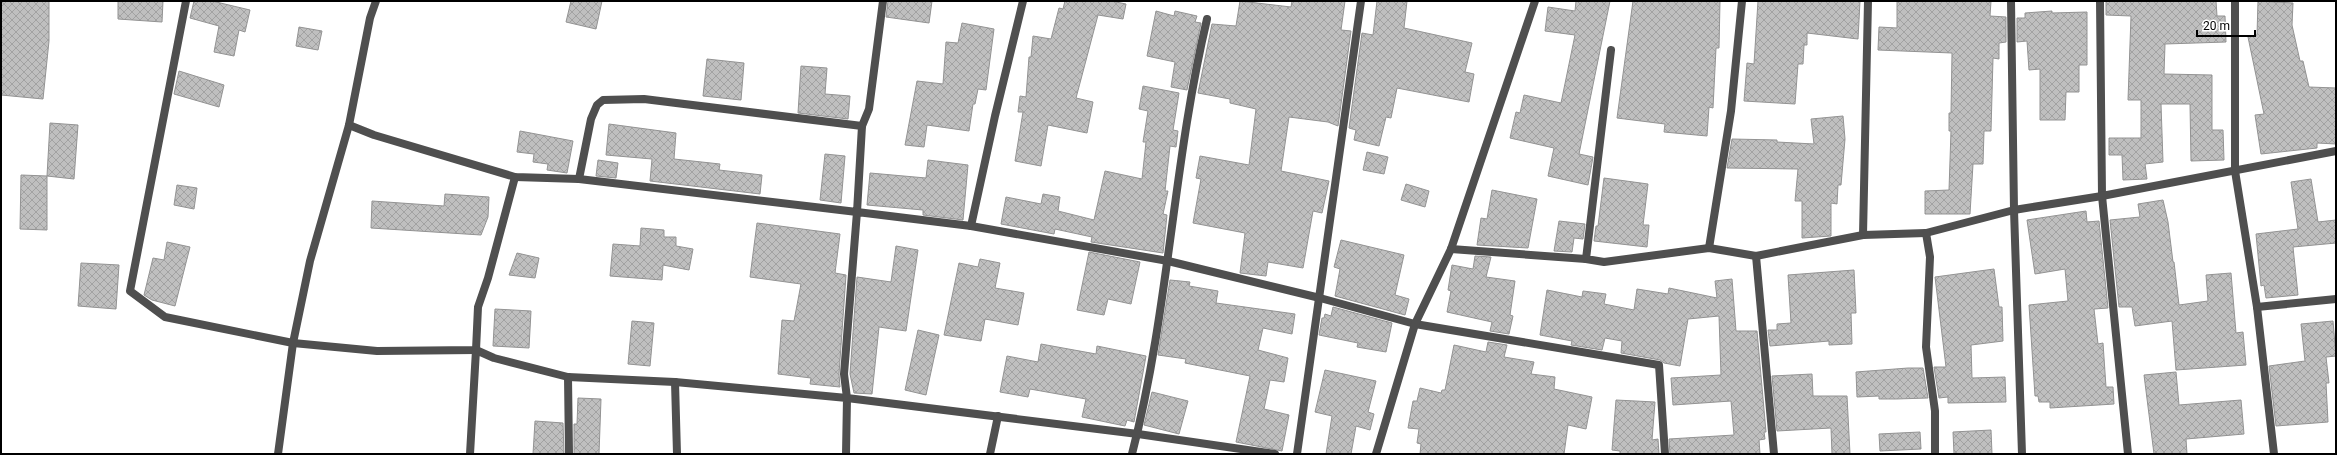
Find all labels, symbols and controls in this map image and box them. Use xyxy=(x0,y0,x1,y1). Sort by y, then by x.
scale bar xyxy=(2197,12,2255,38)
text: 20 m xyxy=(2203,19,2230,33)

